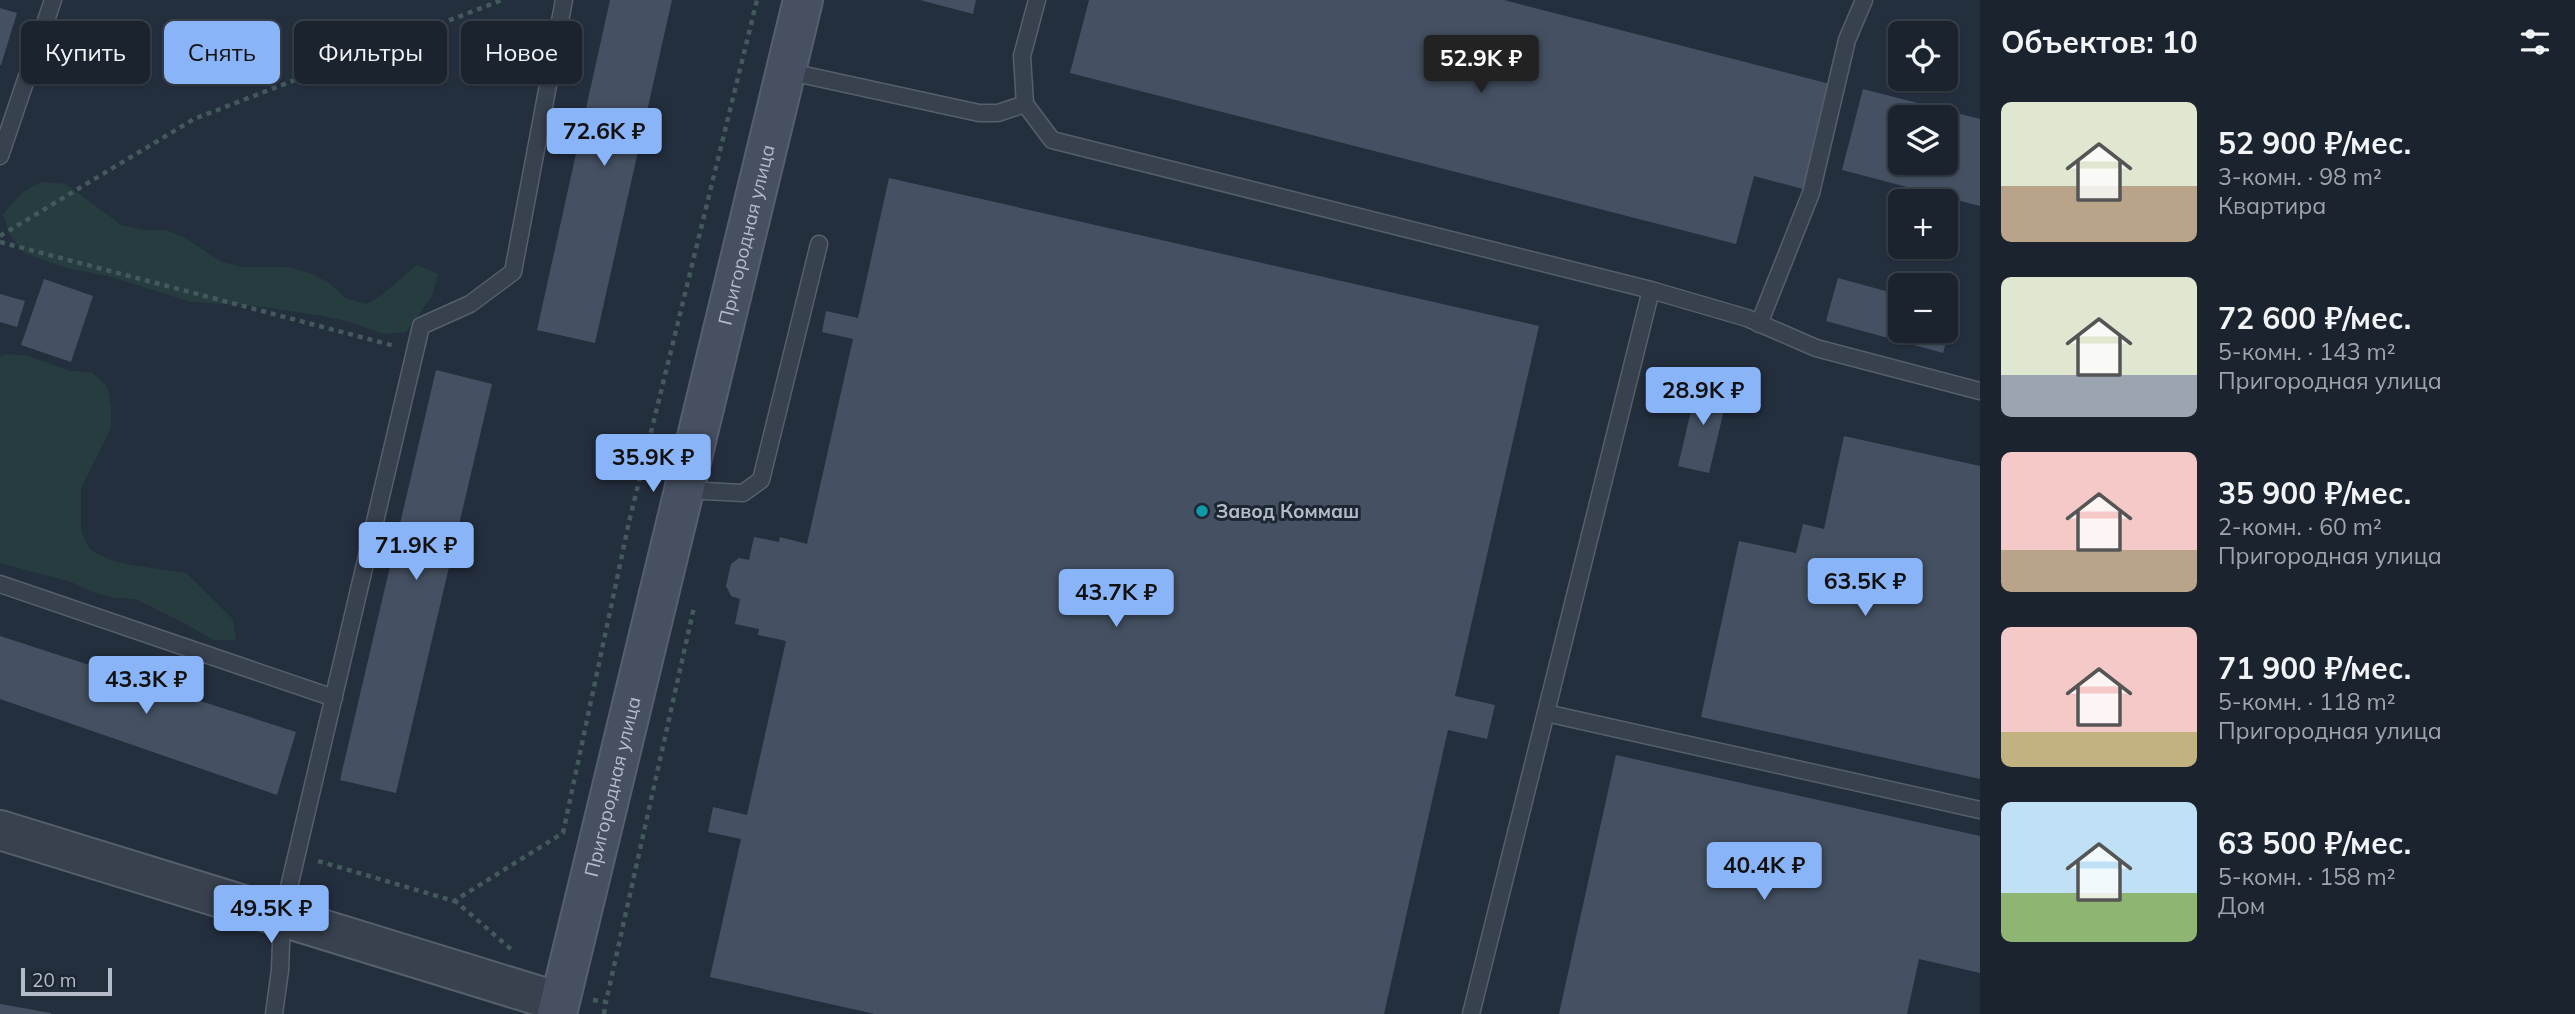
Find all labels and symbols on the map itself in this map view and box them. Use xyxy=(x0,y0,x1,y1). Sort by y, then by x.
pin: 52.9K ₽ xyxy=(1416,36,1546,95)
pin: 72.6K ₽ xyxy=(539,108,669,168)
street label: Пригородная улица xyxy=(713,142,780,327)
pin: 28.9K ₽ xyxy=(1638,368,1768,427)
pin: 35.9K ₽ xyxy=(588,434,718,494)
place label: Завод Коммаш xyxy=(1216,499,1359,523)
marker: Завод Коммаш xyxy=(1194,503,1210,519)
pin: 71.9K ₽ xyxy=(351,522,481,582)
pin: 63.5K ₽ xyxy=(1800,558,1930,618)
pin: 43.7K ₽ xyxy=(1051,570,1181,629)
pin: 43.3K ₽ xyxy=(81,656,211,716)
street label: Пригородная улица xyxy=(579,694,646,879)
pin: 40.4K ₽ xyxy=(1699,842,1829,902)
pin: 49.5K ₽ xyxy=(206,886,336,945)
scale bar xyxy=(21,965,112,997)

